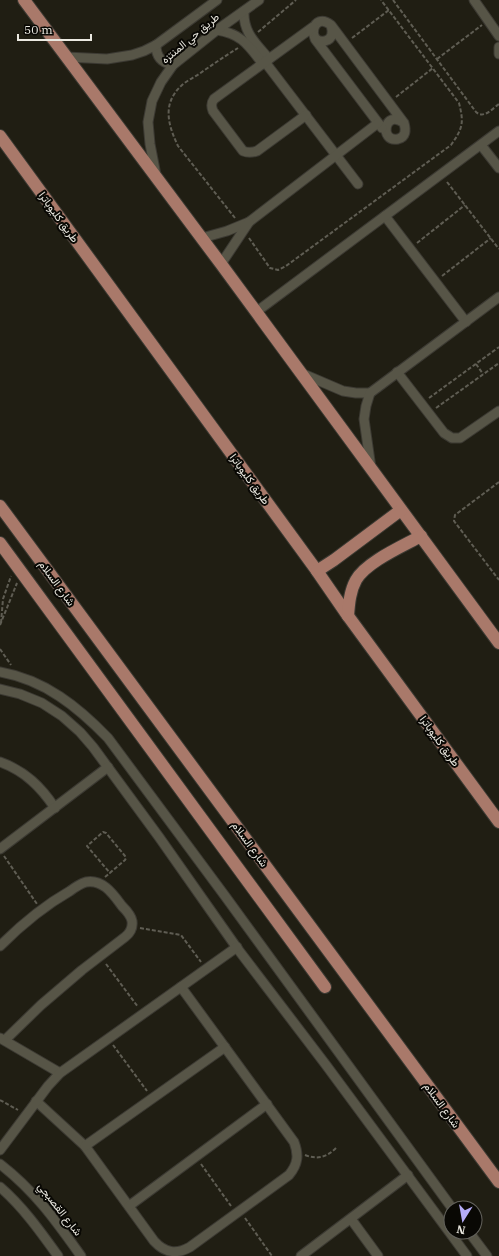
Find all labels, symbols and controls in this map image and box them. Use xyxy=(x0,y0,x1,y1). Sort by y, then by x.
street label: طريق حي المنتزه xyxy=(158,10,224,69)
scale bar xyxy=(18,16,91,42)
text: 50 m xyxy=(24,22,53,37)
street label: طريق كليوباترا xyxy=(36,189,82,245)
street label: طريق كليوباترا xyxy=(227,451,273,507)
street label: شارع السلام xyxy=(35,558,78,609)
street label: طريق كليوباترا xyxy=(417,713,463,769)
street label: شارع السلام xyxy=(228,819,271,870)
street label: شارع السلام xyxy=(420,1080,463,1131)
street label: شارع القصبجي xyxy=(32,1180,85,1241)
north arrow xyxy=(443,1200,483,1240)
text: N xyxy=(455,1222,467,1238)

